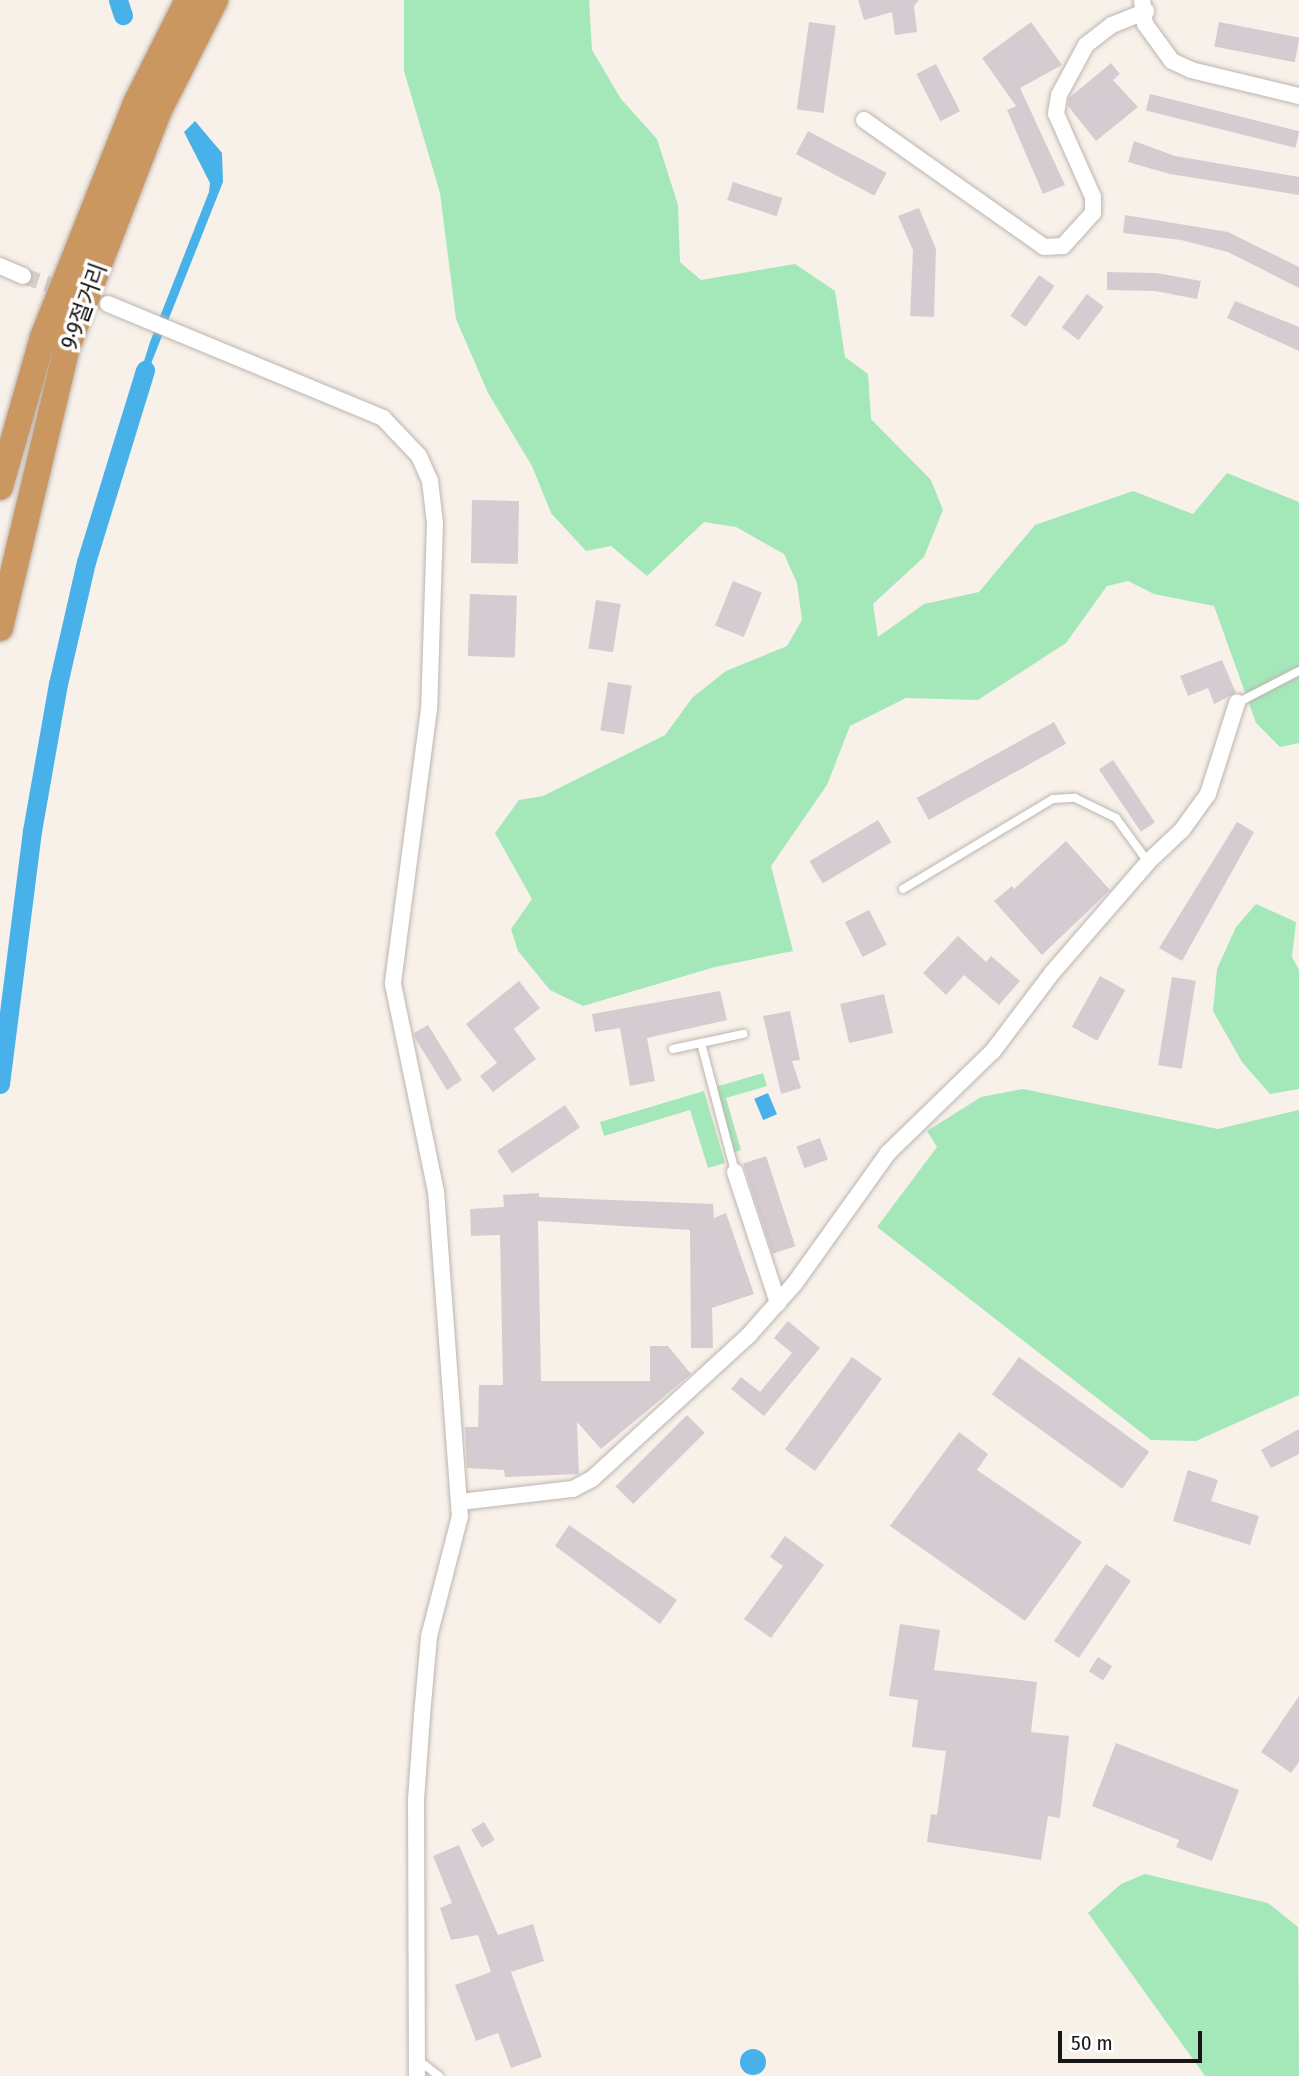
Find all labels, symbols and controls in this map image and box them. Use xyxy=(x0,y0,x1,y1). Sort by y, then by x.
street label: 9·9절거리 xyxy=(56,259,112,353)
scale bar xyxy=(1061,2016,1204,2060)
text: 50 m xyxy=(1071,2030,1113,2056)

